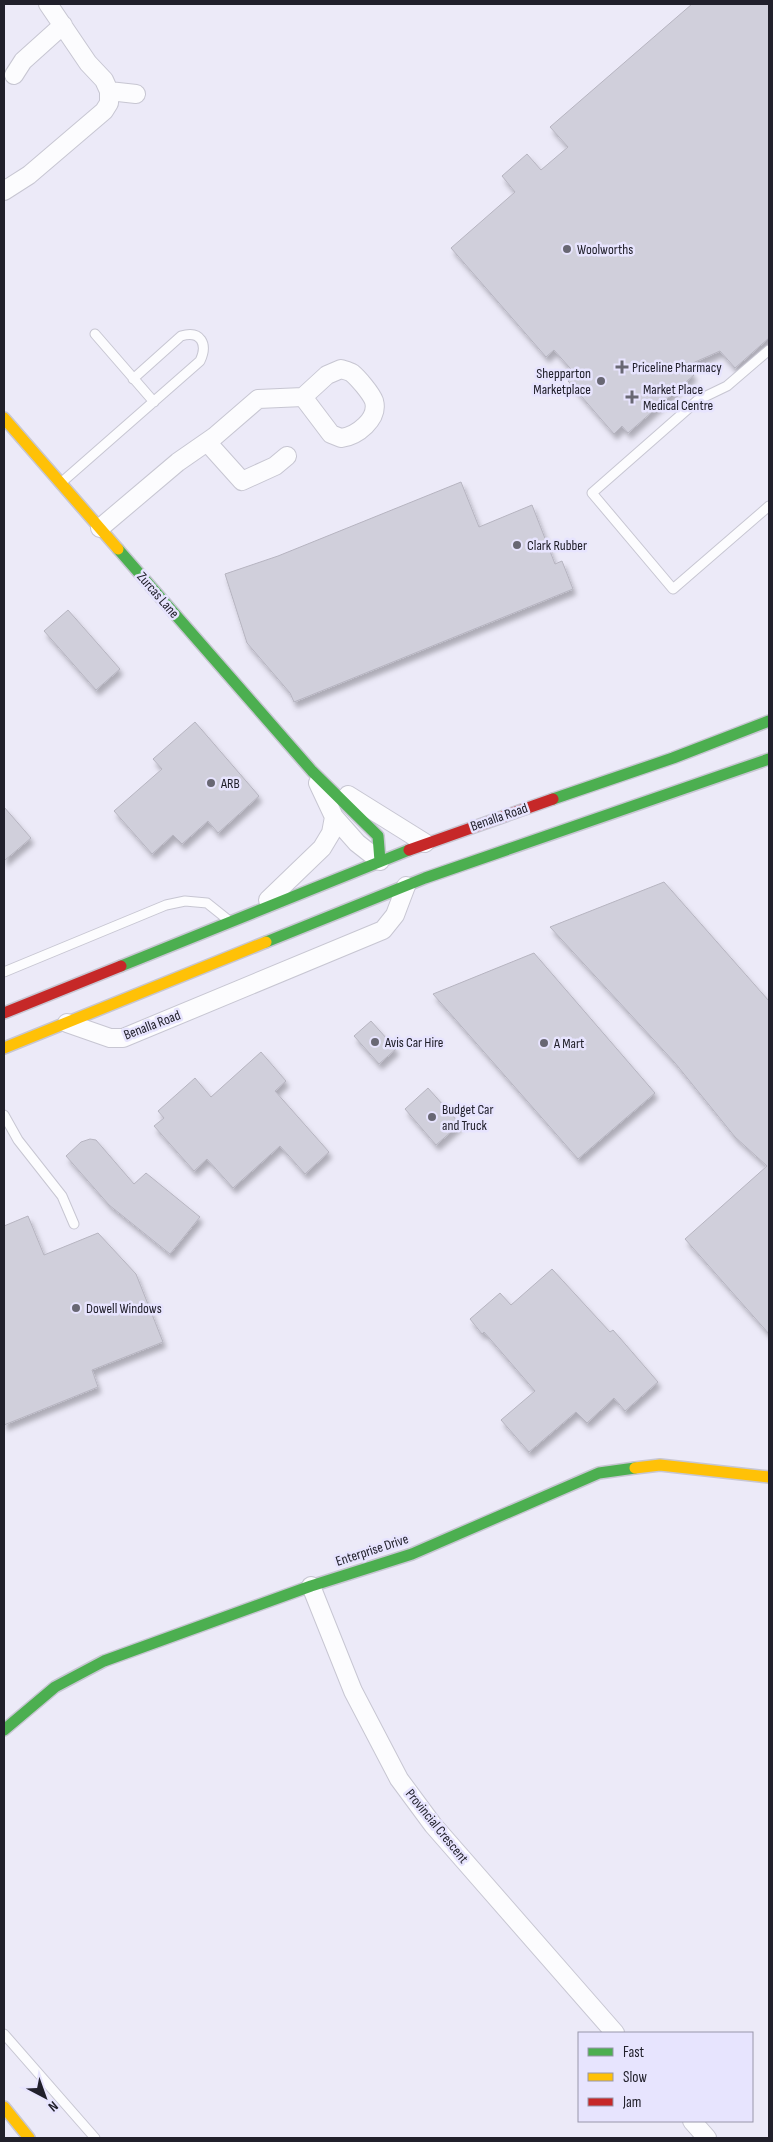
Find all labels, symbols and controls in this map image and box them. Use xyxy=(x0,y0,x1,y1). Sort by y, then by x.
place label: Woolworths xyxy=(577,241,633,258)
marker: Woolworths xyxy=(561,243,573,255)
place label: Priceline Pharmacy xyxy=(632,359,722,376)
marker: Priceline Pharmacy xyxy=(616,361,628,373)
place label: Shepparton Marketplace xyxy=(533,365,591,398)
marker: Shepparton Marketplace xyxy=(595,375,607,387)
place label: Market Place Medical Centre xyxy=(643,381,713,414)
marker: Market Place Medical Centre xyxy=(625,390,639,404)
place label: Clark Rubber xyxy=(527,537,587,554)
marker: Clark Rubber xyxy=(511,539,523,551)
street label: Zurcas Lane xyxy=(133,568,183,622)
place label: ARB xyxy=(220,775,240,792)
marker: ARB xyxy=(205,777,217,789)
street label: Benalla Road xyxy=(468,799,530,835)
street label: Benalla Road xyxy=(121,1006,183,1044)
place label: Avis Car Hire xyxy=(384,1034,443,1051)
place label: A Mart xyxy=(553,1035,584,1052)
marker: Avis Car Hire xyxy=(369,1036,381,1048)
marker: A Mart xyxy=(538,1037,550,1049)
place label: Budget Car and Truck xyxy=(442,1101,494,1134)
marker: Budget Car and Truck xyxy=(426,1111,438,1123)
place label: Dowell Windows xyxy=(86,1300,162,1317)
marker: Dowell Windows xyxy=(70,1302,82,1314)
street label: Enterprise Drive xyxy=(334,1530,410,1570)
street label: Provincial Crescent xyxy=(402,1785,472,1867)
legend xyxy=(578,2032,753,2122)
text: Fast xyxy=(623,2043,645,2062)
text: Slow xyxy=(623,2068,647,2087)
north arrow xyxy=(20,2072,70,2122)
text: Jam xyxy=(622,2093,641,2112)
text: N xyxy=(45,2098,62,2115)

